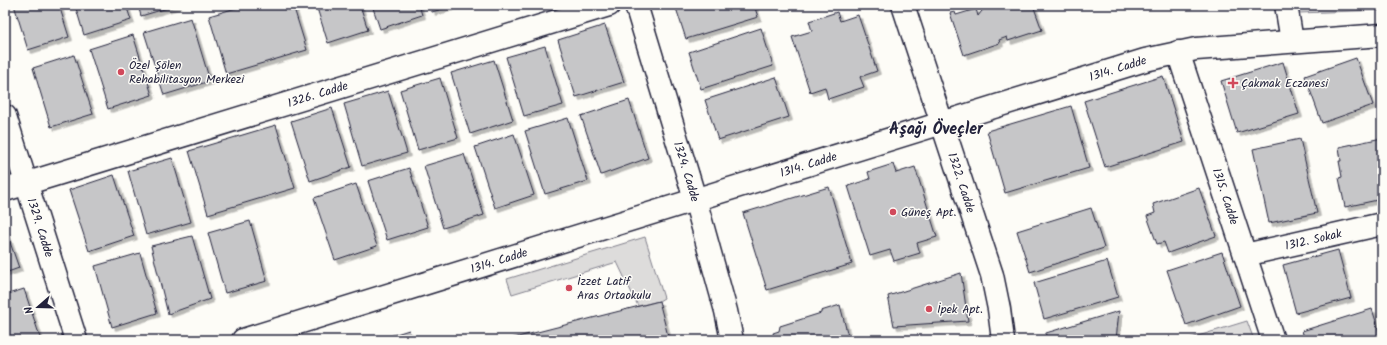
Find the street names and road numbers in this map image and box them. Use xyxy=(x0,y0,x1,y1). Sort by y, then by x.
street label: 1314. Cadde xyxy=(1087,50,1149,86)
street label: 1326. Cadde xyxy=(285,76,351,112)
street label: 1324. Cadde xyxy=(668,139,705,205)
street label: 1314. Cadde xyxy=(777,147,840,182)
street label: 1322. Cadde xyxy=(943,150,981,216)
street label: 1315. Cadde xyxy=(1207,165,1244,228)
street label: 1329. Cadde xyxy=(22,195,59,260)
street label: 1312. Sokak xyxy=(1283,224,1344,255)
street label: 1314. Cadde xyxy=(468,243,530,278)

